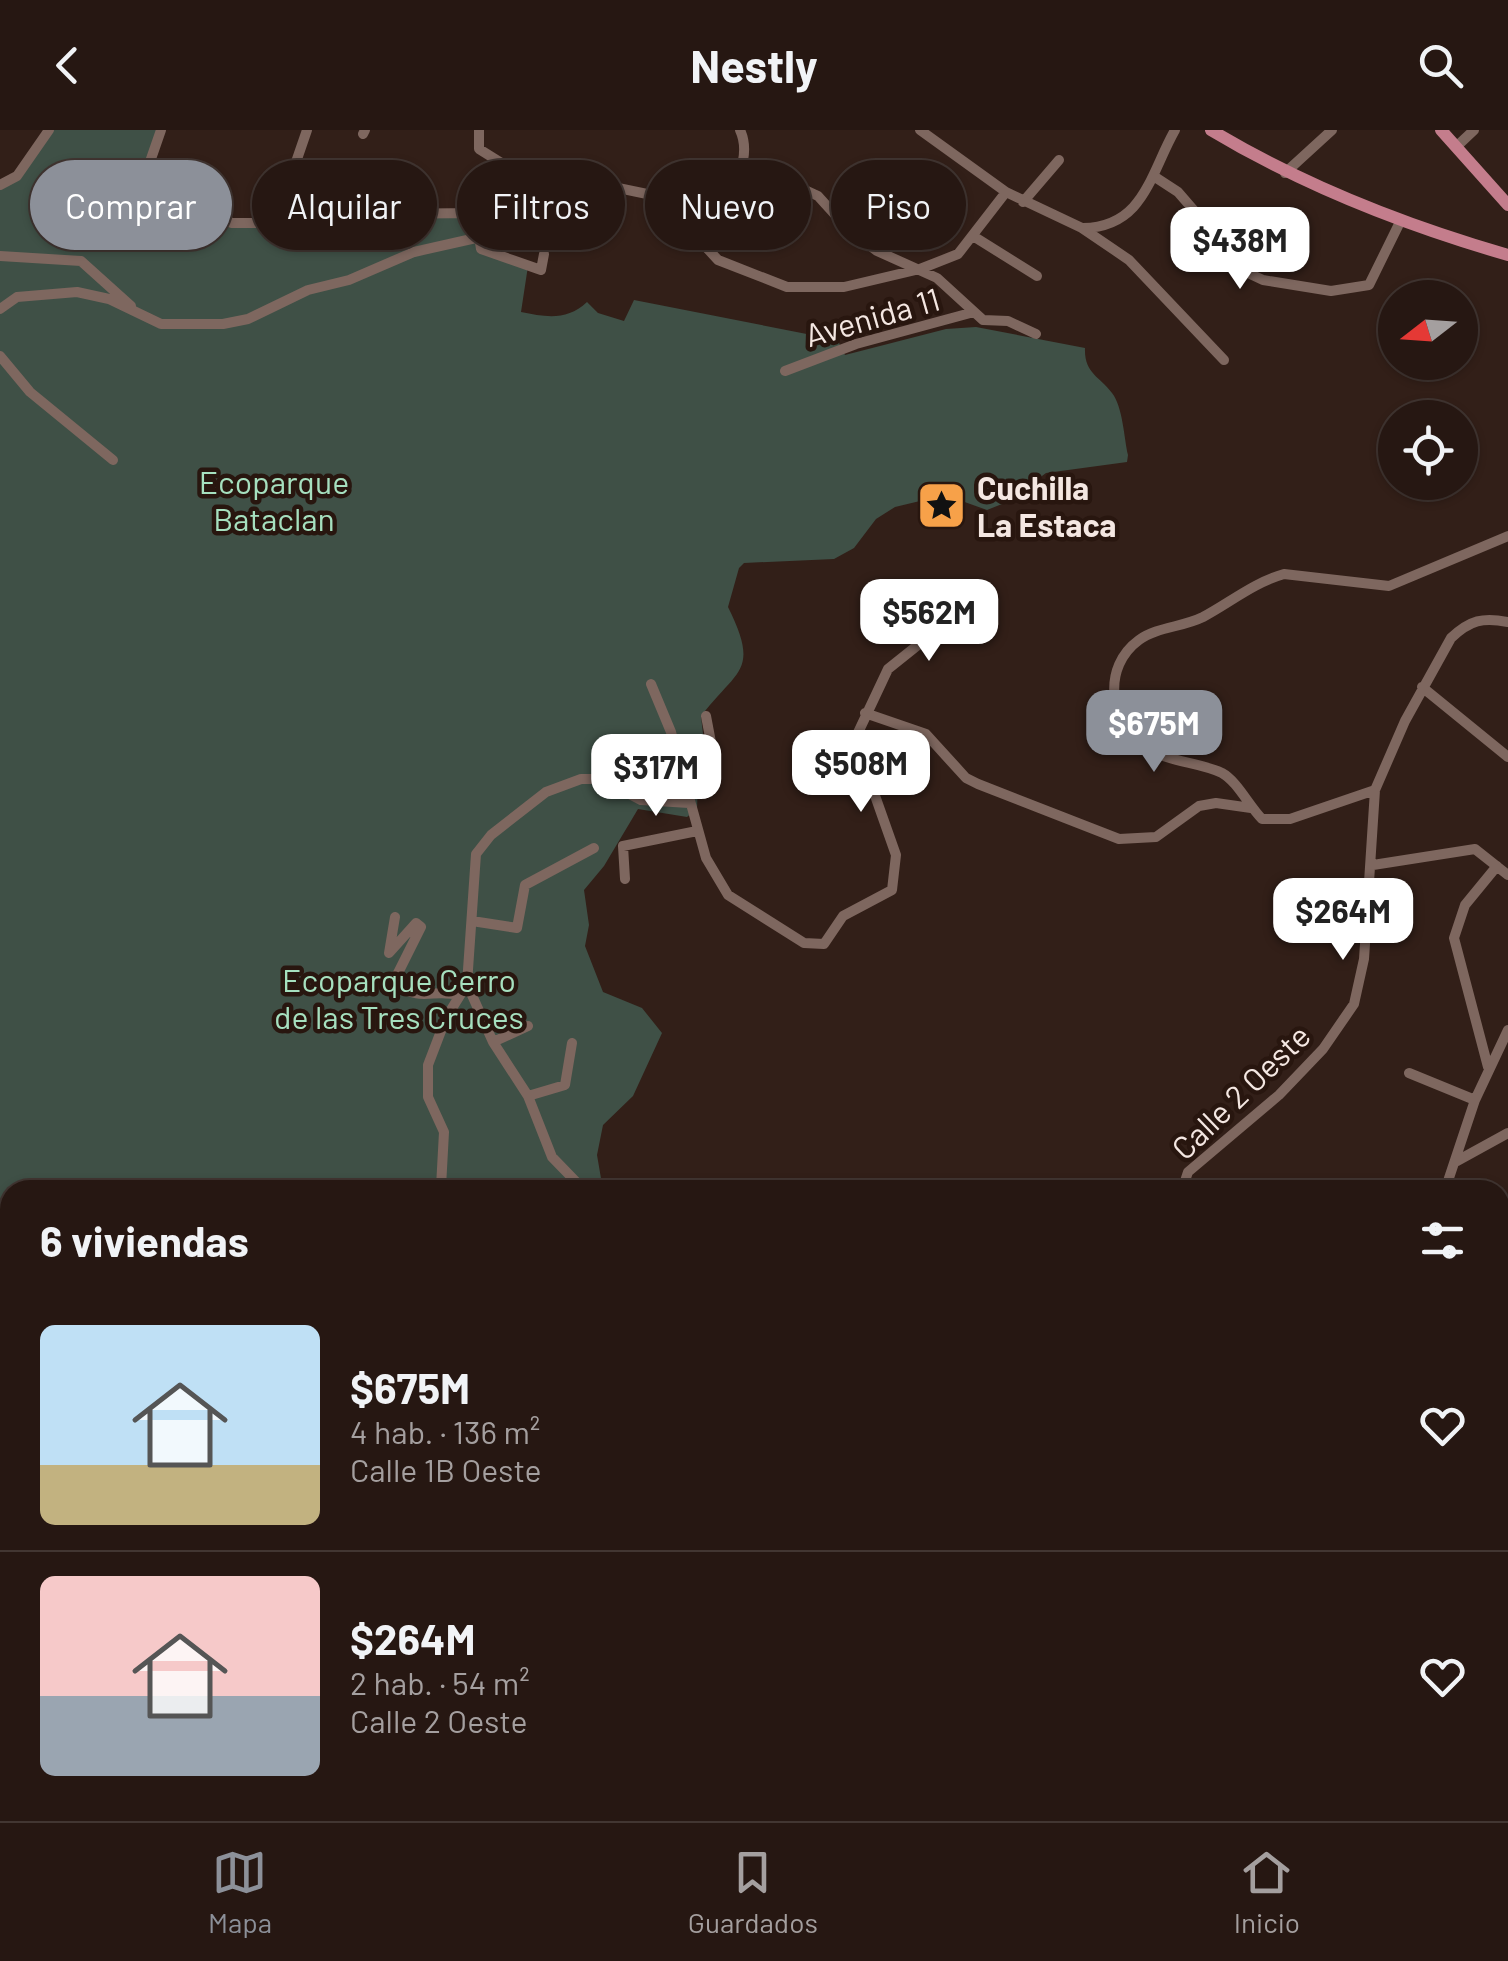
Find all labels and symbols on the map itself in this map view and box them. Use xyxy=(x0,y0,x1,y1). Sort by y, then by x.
pin: $438M xyxy=(1170,207,1310,292)
street label: Avenida 11 xyxy=(800,279,944,353)
north arrow xyxy=(1378,280,1478,380)
park label: Ecoparque Bataclan xyxy=(199,462,349,537)
place label: Cuchilla La Estaca xyxy=(977,468,1116,543)
place icon: Cuchilla La Estaca xyxy=(916,479,968,531)
pin: $562M xyxy=(859,579,999,664)
pin: $675M xyxy=(1084,690,1224,775)
pin: $508M xyxy=(791,730,931,815)
pin: $317M xyxy=(586,734,726,819)
pin: $264M xyxy=(1273,878,1413,963)
park label: Ecoparque Cerro de las Tres Cruces xyxy=(274,960,524,1035)
street label: Calle 2 Oeste xyxy=(1163,1016,1317,1166)

